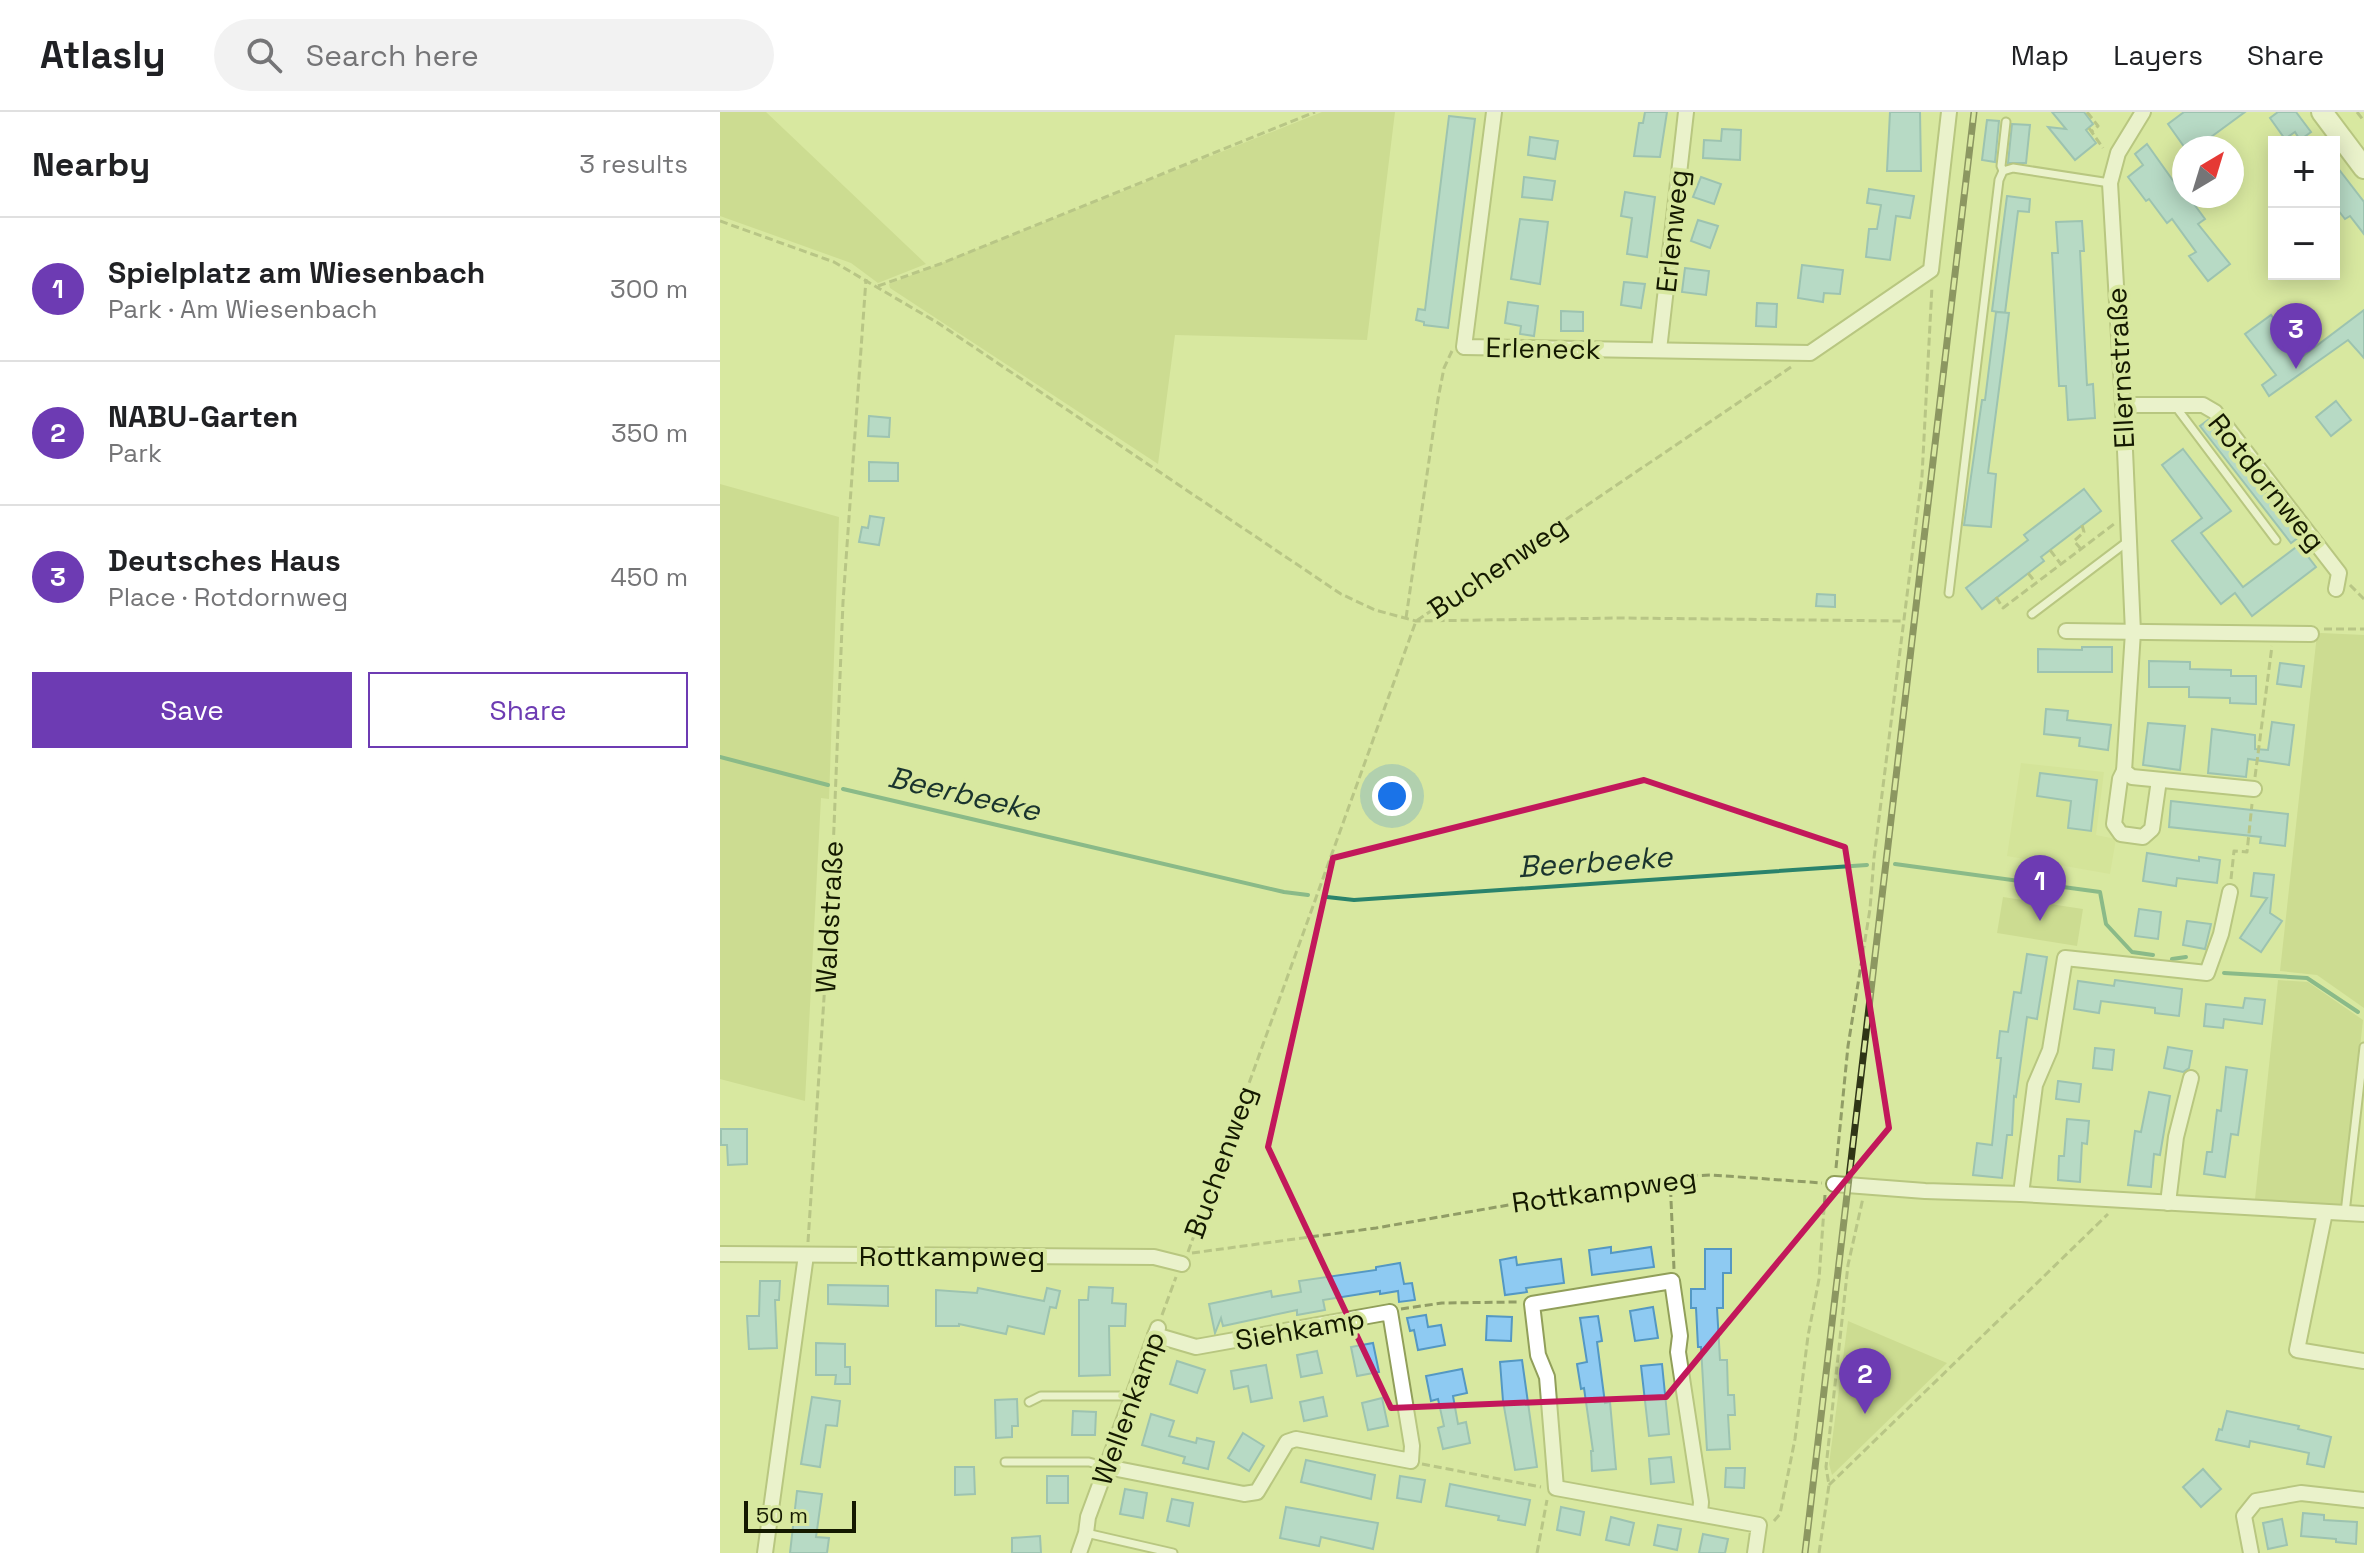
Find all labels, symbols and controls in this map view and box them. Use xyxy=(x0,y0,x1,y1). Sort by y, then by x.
search box xyxy=(214,19,774,91)
text: Atlasly xyxy=(40,31,166,79)
icon: search xyxy=(242,33,286,77)
text: Search here xyxy=(306,36,479,75)
text: Map xyxy=(2011,37,2069,73)
text: Layers xyxy=(2113,37,2203,73)
text: Share xyxy=(2247,37,2324,73)
north arrow xyxy=(2172,136,2244,208)
map controls xyxy=(2268,136,2340,280)
button: + xyxy=(2268,136,2340,208)
text: Nearby xyxy=(32,143,150,186)
text: 3 results xyxy=(579,147,688,181)
street label: Erlenweg xyxy=(1648,168,1696,294)
button: − xyxy=(2268,208,2340,280)
text: Spielplatz am Wiesenbach xyxy=(108,253,485,292)
text: 1 xyxy=(52,272,64,306)
text: 300 m xyxy=(610,272,688,306)
street label: Ellernstraße xyxy=(2098,286,2142,450)
text: Park · Am Wiesenbach xyxy=(108,292,378,326)
pin: 3 xyxy=(2270,303,2322,369)
street label: Erleneck xyxy=(1485,329,1601,367)
text: NABU-Garten xyxy=(108,397,298,436)
street label: Rotdornweg xyxy=(2201,406,2333,558)
text: 2 xyxy=(50,416,66,450)
text: 350 m xyxy=(611,416,688,450)
text: Park xyxy=(108,436,162,470)
street label: Buchenweg xyxy=(1421,507,1573,627)
text: Deutsches Haus xyxy=(108,541,341,580)
text: 3 xyxy=(50,560,66,594)
text: 450 m xyxy=(610,560,688,594)
text: Place · Rotdornweg xyxy=(108,580,348,614)
button: Save xyxy=(32,672,352,748)
button: Share xyxy=(368,672,688,748)
water label: Beerbeeke xyxy=(884,757,1045,830)
your location xyxy=(1372,776,1412,816)
water label: Beerbeeke xyxy=(1516,837,1675,886)
street label: Waldstraße xyxy=(807,840,851,994)
pin: 1 xyxy=(2014,855,2066,921)
street label: Buchenweg xyxy=(1176,1081,1264,1243)
street label: Rottkampweg xyxy=(1509,1159,1699,1221)
street label: Rottkampweg xyxy=(859,1238,1045,1274)
street label: Siehkamp xyxy=(1233,1300,1367,1358)
street label: Wellenkamp xyxy=(1084,1326,1172,1490)
pin: 2 xyxy=(1839,1348,1891,1414)
scale bar xyxy=(744,1497,856,1533)
text: 50 m xyxy=(756,1501,808,1529)

